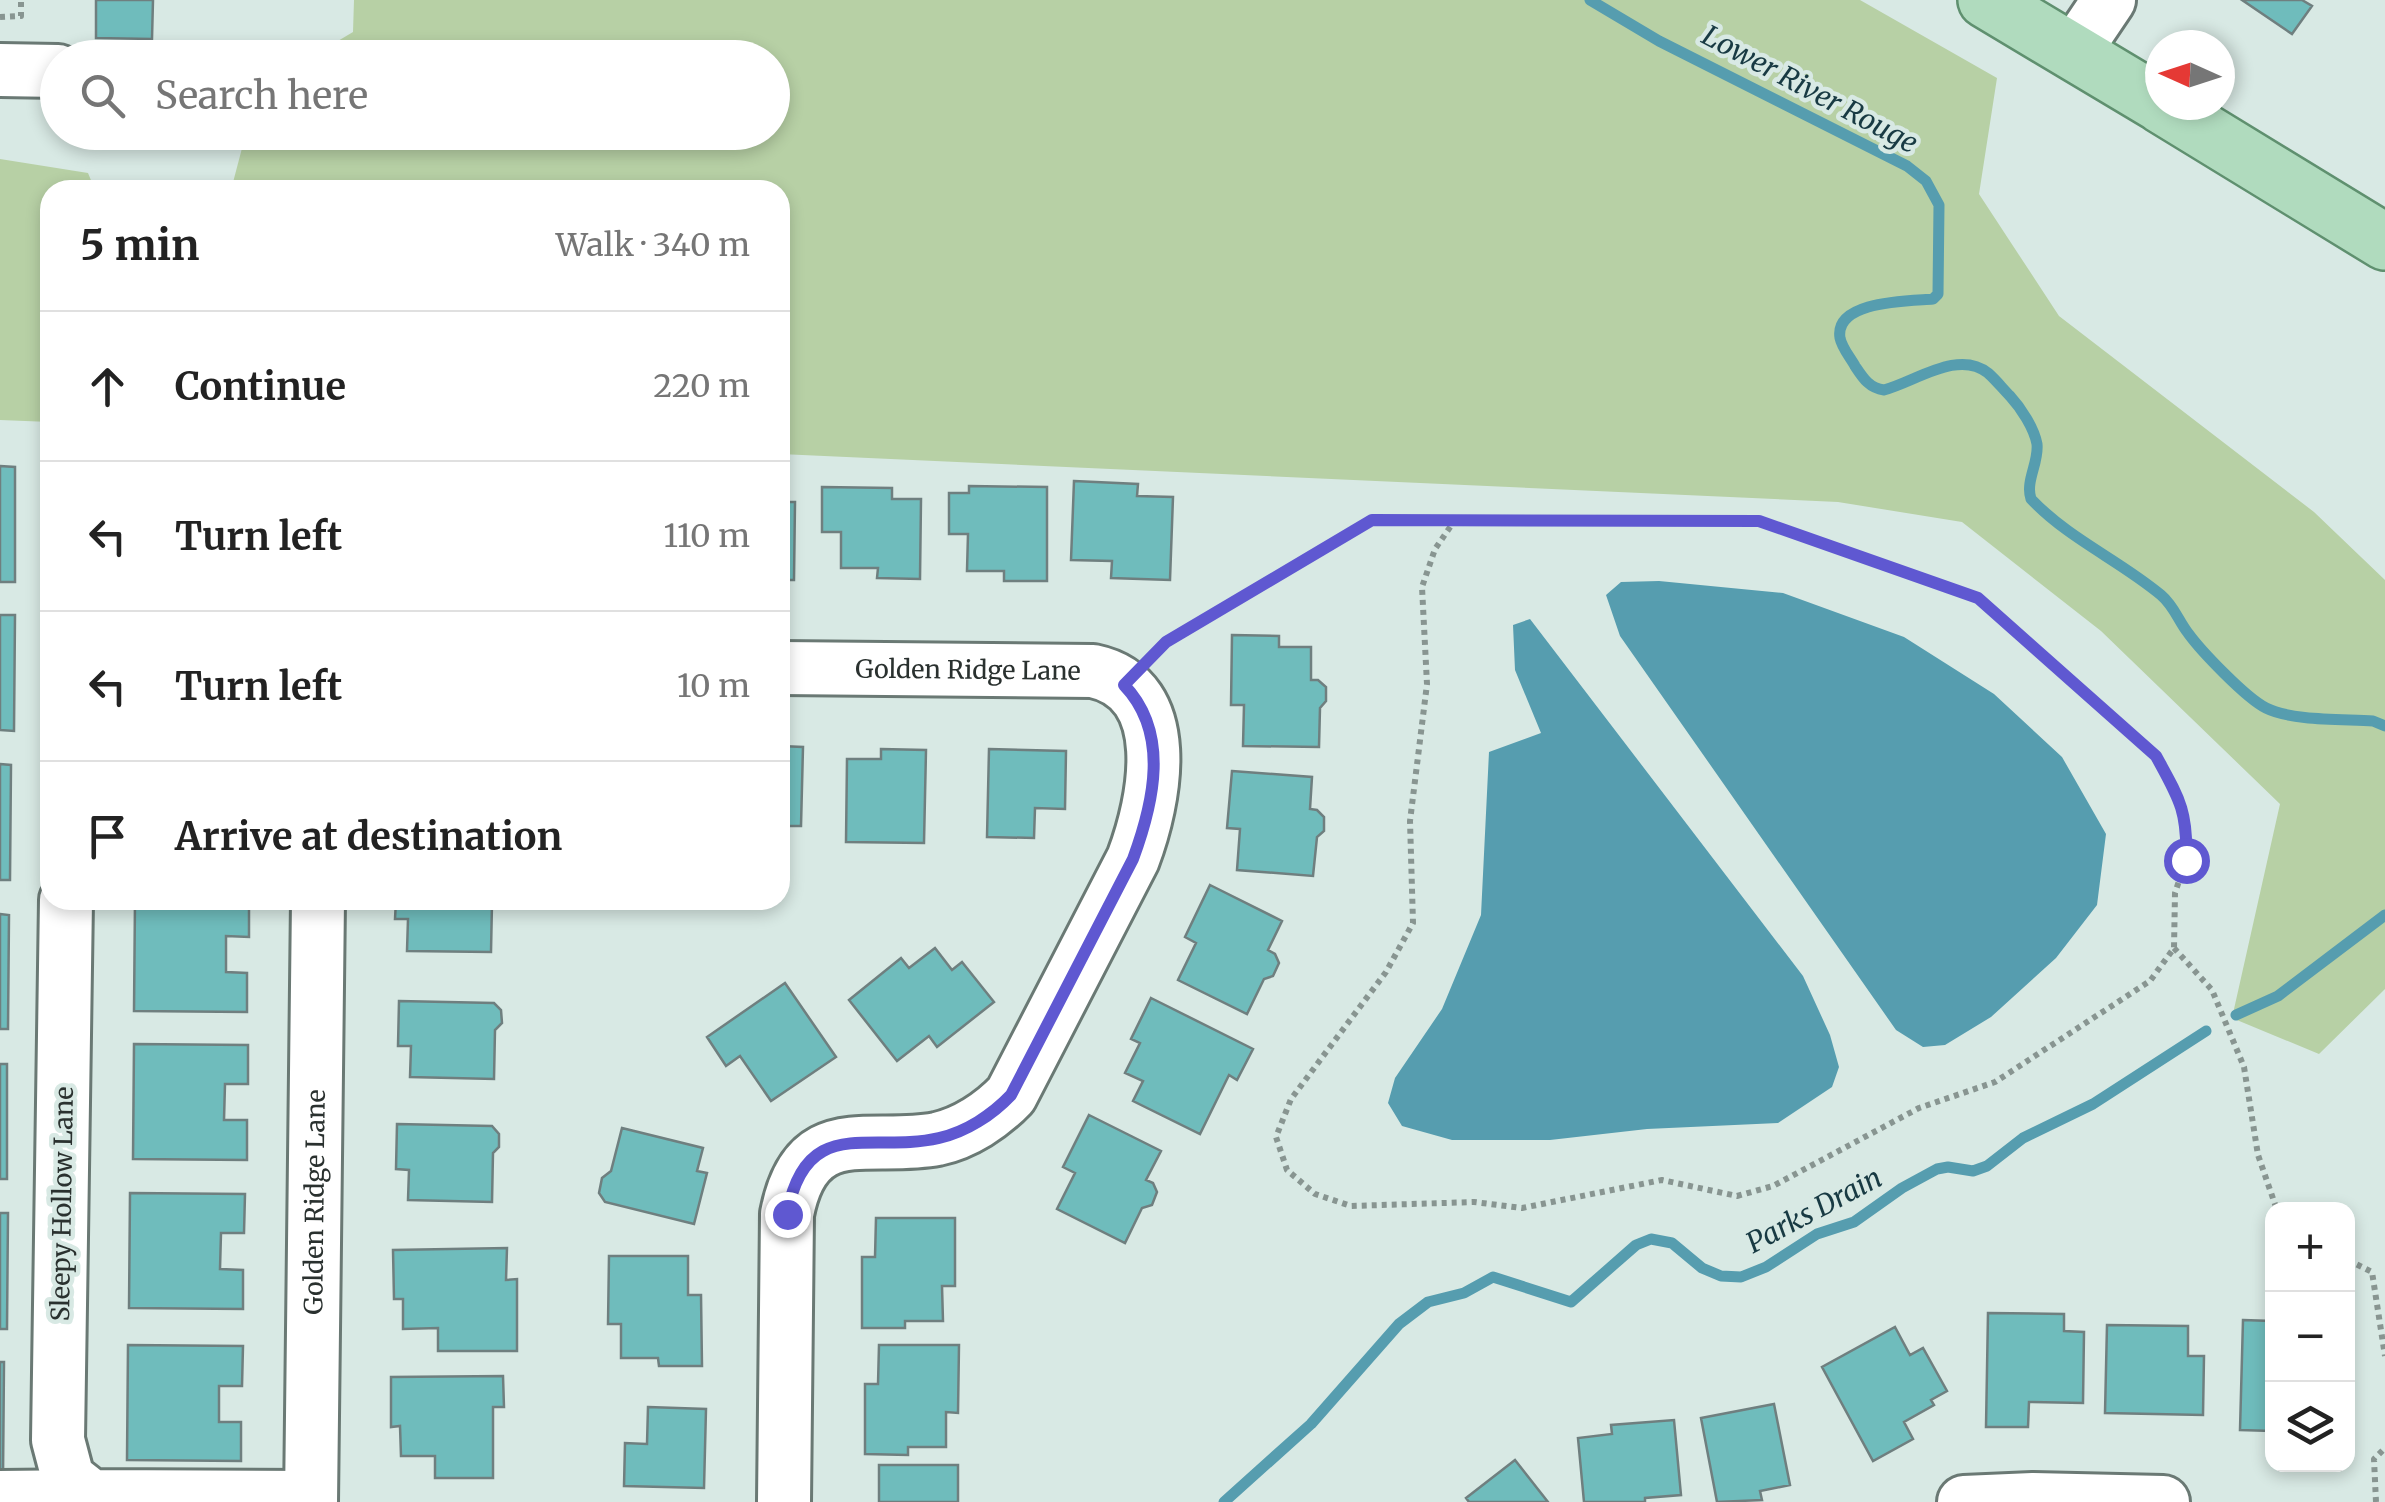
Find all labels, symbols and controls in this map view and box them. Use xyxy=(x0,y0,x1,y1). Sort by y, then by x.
water label: Lower River Rouge xyxy=(1696,17,1924,161)
north arrow xyxy=(2145,30,2235,120)
search box xyxy=(40,40,790,150)
icon: search xyxy=(75,68,130,123)
text: Search here xyxy=(155,72,368,119)
text: 5 min xyxy=(80,219,199,271)
text: Walk · 340 m xyxy=(556,225,750,265)
icon: ahead xyxy=(80,359,135,414)
text: Continue xyxy=(175,363,346,410)
text: 220 m xyxy=(653,366,750,406)
icon: left xyxy=(80,509,135,564)
text: Turn left xyxy=(175,513,342,560)
text: 110 m xyxy=(663,516,750,556)
street label: Golden Ridge Lane xyxy=(855,653,1081,687)
icon: left xyxy=(80,659,135,714)
text: Turn left xyxy=(175,663,342,710)
text: 10 m xyxy=(677,666,750,706)
icon: arrive xyxy=(80,809,135,864)
text: Arrive at destination xyxy=(175,813,562,860)
route start xyxy=(2164,838,2210,884)
street label: Sleepy Hollow Lane xyxy=(44,1086,80,1322)
street label: Golden Ridge Lane xyxy=(297,1089,332,1315)
water label: Parks Drain xyxy=(1740,1159,1888,1261)
route end xyxy=(765,1192,811,1238)
map controls xyxy=(2265,1202,2355,1472)
button: + xyxy=(2265,1202,2355,1292)
button: − xyxy=(2265,1292,2355,1382)
button: layers xyxy=(2265,1382,2355,1472)

